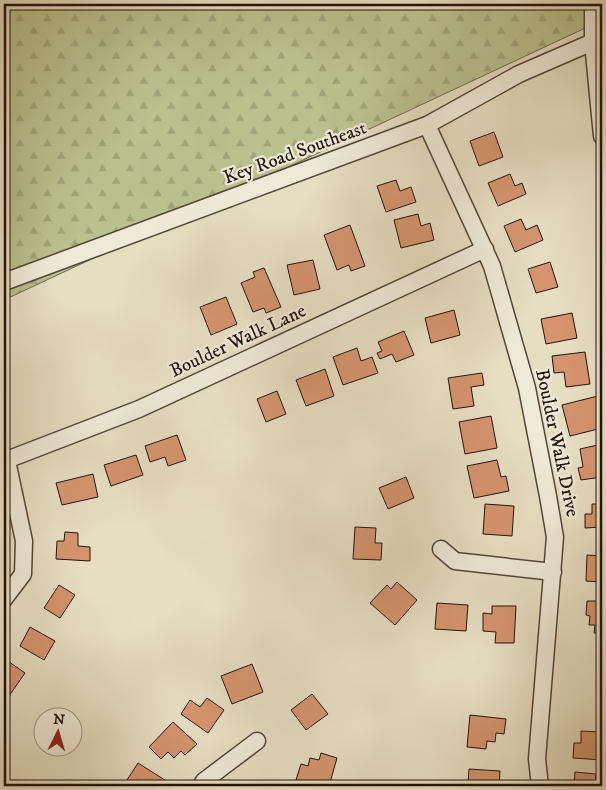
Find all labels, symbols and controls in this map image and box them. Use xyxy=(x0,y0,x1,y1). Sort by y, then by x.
street label: Key Road Southeast xyxy=(220,116,370,190)
street label: Boulder Walk Lane xyxy=(166,299,310,383)
street label: Boulder Walk Drive xyxy=(530,367,584,519)
north arrow xyxy=(32,708,82,758)
text: N xyxy=(53,711,66,730)

